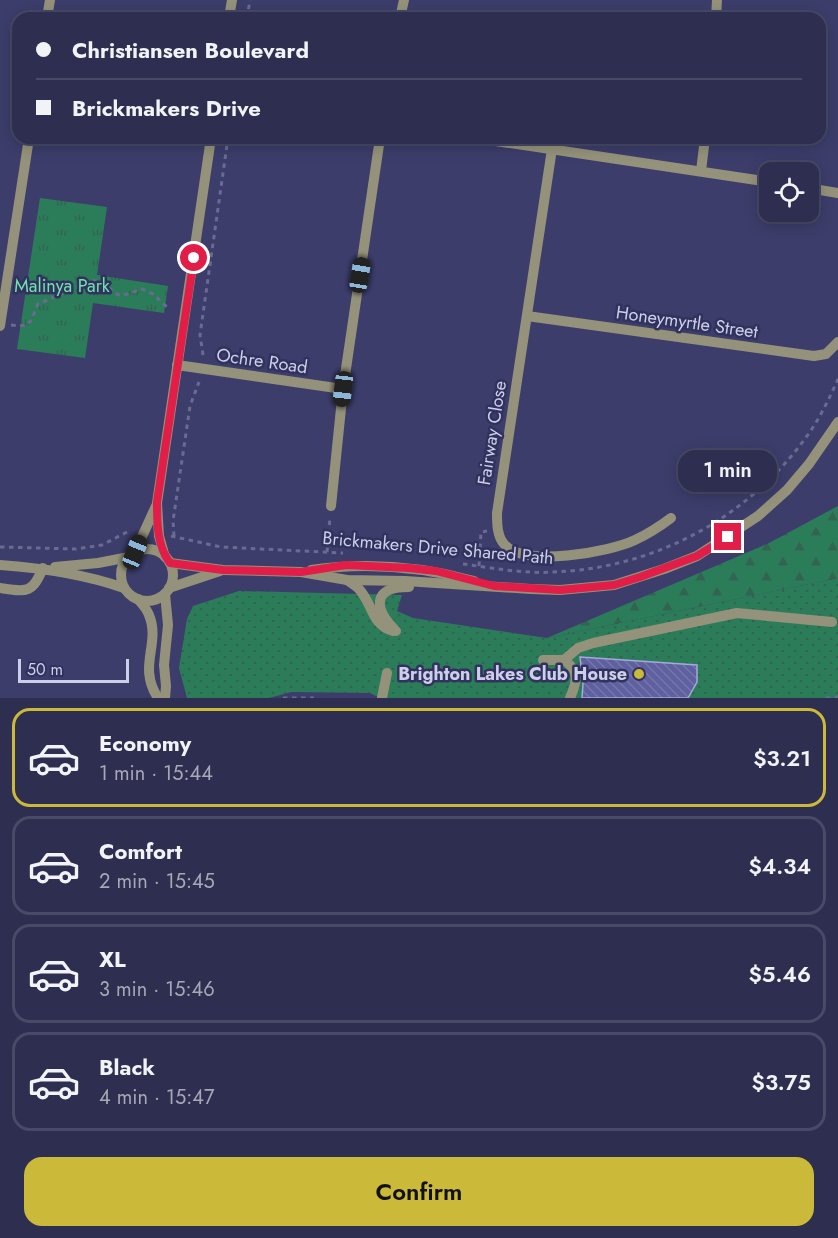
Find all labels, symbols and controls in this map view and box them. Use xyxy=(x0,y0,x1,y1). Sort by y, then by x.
text: Christiansen Boulevard xyxy=(72,34,309,66)
text: Brickmakers Drive xyxy=(72,92,261,124)
map controls xyxy=(759,162,819,222)
button: locate xyxy=(759,162,819,222)
route start xyxy=(180,244,207,271)
car xyxy=(348,256,372,294)
park label: Malinya Park xyxy=(14,273,110,299)
street label: Honeymyrtle Street xyxy=(614,299,760,345)
street label: Ochre Road xyxy=(215,342,309,380)
car xyxy=(332,370,354,408)
street label: Fairway Close xyxy=(471,379,513,487)
callout: 1 min xyxy=(678,450,777,492)
text: 1 min xyxy=(703,456,752,485)
route end xyxy=(714,523,741,550)
street label: Brickmakers Drive Shared Path xyxy=(321,525,555,571)
car xyxy=(120,532,150,572)
scale bar xyxy=(18,656,129,684)
text: 50 m xyxy=(27,658,63,681)
place label: Brighton Lakes Club House xyxy=(398,661,627,687)
marker: Brighton Lakes Club House xyxy=(632,667,646,681)
text: Economy xyxy=(99,727,191,759)
icon: car xyxy=(27,731,81,785)
text: $3.21 xyxy=(753,742,811,774)
text: 1 min · 15:44 xyxy=(99,759,213,788)
text: Comfort xyxy=(99,835,182,867)
icon: car xyxy=(27,839,81,893)
text: $4.34 xyxy=(748,850,811,882)
text: 2 min · 15:45 xyxy=(99,867,215,896)
text: XL xyxy=(99,943,126,975)
icon: car xyxy=(27,947,81,1001)
text: $5.46 xyxy=(748,958,811,990)
text: 3 min · 15:46 xyxy=(99,975,215,1004)
text: Black xyxy=(99,1051,155,1083)
icon: car xyxy=(27,1055,81,1109)
text: $3.75 xyxy=(751,1066,811,1098)
text: 4 min · 15:47 xyxy=(99,1083,214,1112)
button: Confirm xyxy=(24,1157,814,1226)

